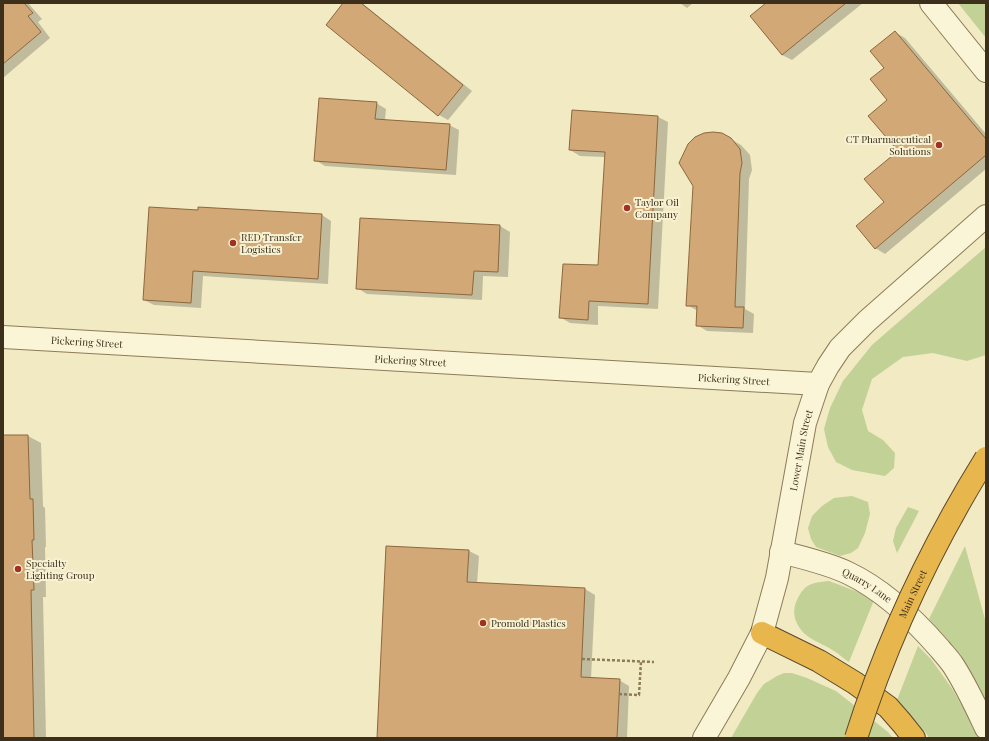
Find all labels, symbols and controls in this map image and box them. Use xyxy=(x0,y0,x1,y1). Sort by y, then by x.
place label: CT Pharmaceutical Solutions xyxy=(846,132,931,158)
marker: CT Pharmaceutical Solutions xyxy=(934,140,944,150)
place label: Taylor Oil Company xyxy=(635,195,679,221)
marker: Taylor Oil Company xyxy=(622,203,632,213)
place label: RED Transfer Logistics xyxy=(241,230,302,256)
marker: RED Transfer Logistics xyxy=(228,238,238,248)
street label: Pickering Street xyxy=(51,333,124,351)
street label: Pickering Street xyxy=(374,351,447,370)
street label: Pickering Street xyxy=(697,370,771,388)
street label: Lower Main Street xyxy=(786,407,816,492)
place label: Specialty Lighting Group xyxy=(26,556,95,582)
marker: Specialty Lighting Group xyxy=(13,564,23,574)
street label: Quarry Lane xyxy=(840,564,895,606)
street label: Main Street xyxy=(895,567,930,620)
place label: Promold Plastics xyxy=(491,616,566,630)
marker: Promold Plastics xyxy=(478,618,488,628)

